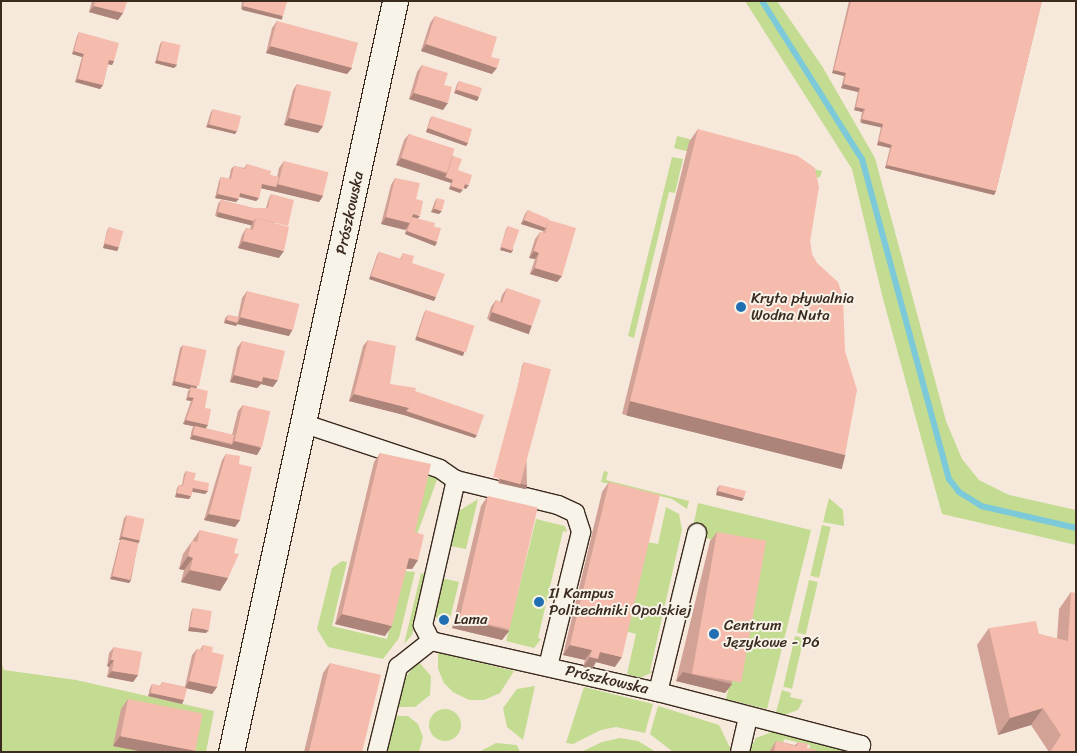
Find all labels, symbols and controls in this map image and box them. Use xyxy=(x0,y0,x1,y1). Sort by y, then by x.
street label: Prószkowska xyxy=(332,170,368,256)
place label: Kryta pływalnia Wodna Nuta xyxy=(751,289,854,324)
marker: Kryta pływalnia Wodna Nuta xyxy=(735,301,747,313)
place label: II Kampus Politechniki Opolskiej xyxy=(549,584,691,619)
marker: II Kampus Politechniki Opolskiej xyxy=(533,596,545,608)
place label: Lama xyxy=(454,611,488,629)
marker: Lama xyxy=(438,614,450,626)
place label: Centrum Językowe - P6 xyxy=(724,616,820,651)
marker: Centrum Językowe - P6 xyxy=(708,628,720,640)
street label: Prószkowska xyxy=(564,662,650,698)

